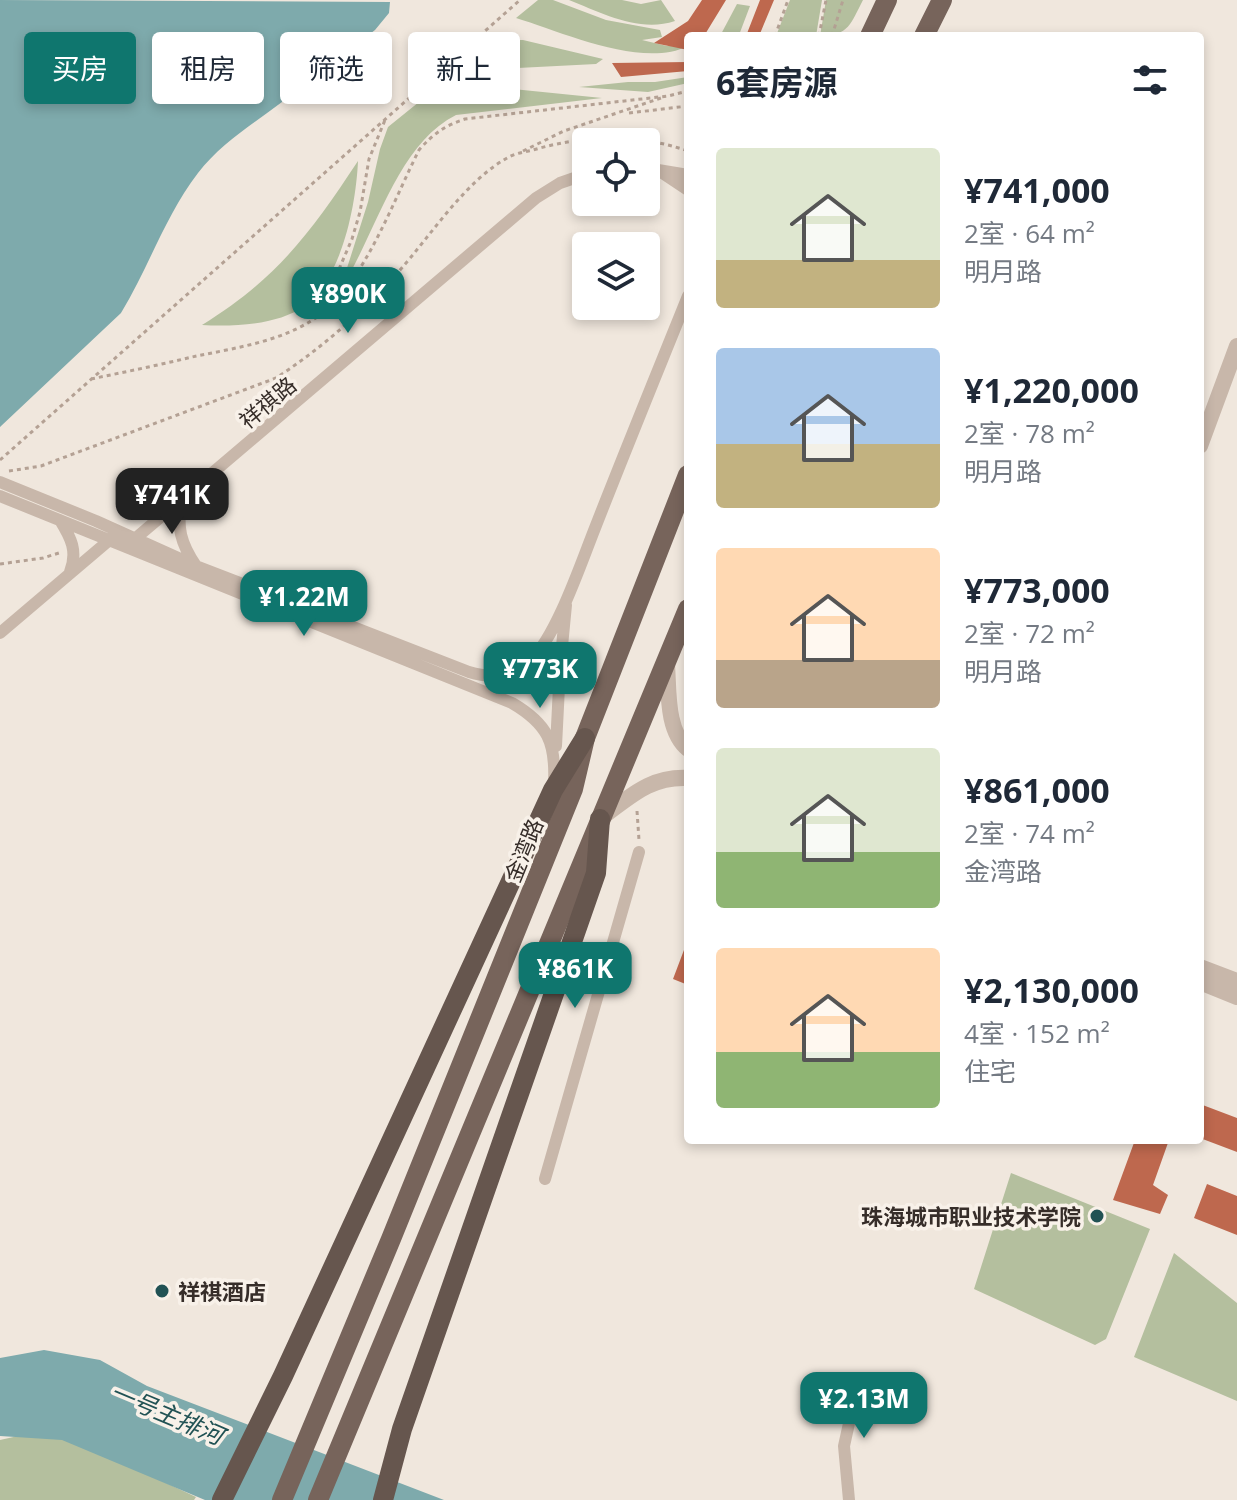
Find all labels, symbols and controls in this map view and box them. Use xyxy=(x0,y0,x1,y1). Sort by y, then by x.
chip: 买房 xyxy=(24,32,136,104)
chip: 租房 xyxy=(152,32,264,104)
chip: 筛选 xyxy=(280,32,392,104)
chip: 新上 xyxy=(408,32,520,104)
icon: filters xyxy=(1128,58,1172,102)
text: 6套房源 xyxy=(716,59,837,105)
map controls xyxy=(572,128,660,320)
button: locate xyxy=(572,128,660,216)
text: ¥741,000 xyxy=(964,167,1110,213)
icon: home xyxy=(780,180,876,276)
text: 2室 · 64 m² xyxy=(964,215,1095,251)
button: layers xyxy=(572,232,660,320)
text: 明月路 xyxy=(964,253,1042,289)
pin: ¥890K xyxy=(292,267,404,335)
text: ¥890K xyxy=(310,275,386,311)
text: ¥1,220,000 xyxy=(964,367,1139,413)
street label: 祥祺路 xyxy=(232,369,302,435)
icon: home xyxy=(780,380,876,476)
text: 2室 · 78 m² xyxy=(964,415,1095,451)
text: 明月路 xyxy=(964,453,1042,489)
pin: ¥741K xyxy=(116,468,228,536)
text: ¥741K xyxy=(134,476,210,512)
text: ¥773,000 xyxy=(964,567,1110,613)
pin: ¥1.22M xyxy=(239,570,369,638)
text: ¥1.22M xyxy=(258,578,350,614)
icon: home xyxy=(780,580,876,676)
text: 2室 · 72 m² xyxy=(964,615,1095,651)
pin: ¥773K xyxy=(484,642,596,710)
text: ¥773K xyxy=(502,650,578,686)
text: 明月路 xyxy=(964,653,1042,689)
text: ¥861,000 xyxy=(964,767,1110,813)
icon: home xyxy=(780,780,876,876)
street label: 金湾路 xyxy=(497,814,549,886)
text: 2室 · 74 m² xyxy=(964,815,1095,851)
text: 金湾路 xyxy=(964,853,1042,889)
pin: ¥861K xyxy=(519,942,631,1010)
text: ¥861K xyxy=(537,950,613,986)
text: ¥2,130,000 xyxy=(964,967,1139,1013)
icon: home xyxy=(780,980,876,1076)
text: 4室 · 152 m² xyxy=(964,1015,1110,1051)
text: 住宅 xyxy=(964,1053,1016,1089)
place label: 珠海城市职业技术学院 xyxy=(861,1201,1081,1231)
marker: 珠海城市职业技术学院 xyxy=(1088,1207,1106,1225)
place label: 祥祺酒店 xyxy=(178,1276,266,1306)
marker: 祥祺酒店 xyxy=(153,1282,171,1300)
pin: ¥2.13M xyxy=(799,1372,929,1440)
water label: 一号主排河 xyxy=(105,1374,232,1453)
text: ¥2.13M xyxy=(818,1380,910,1416)

